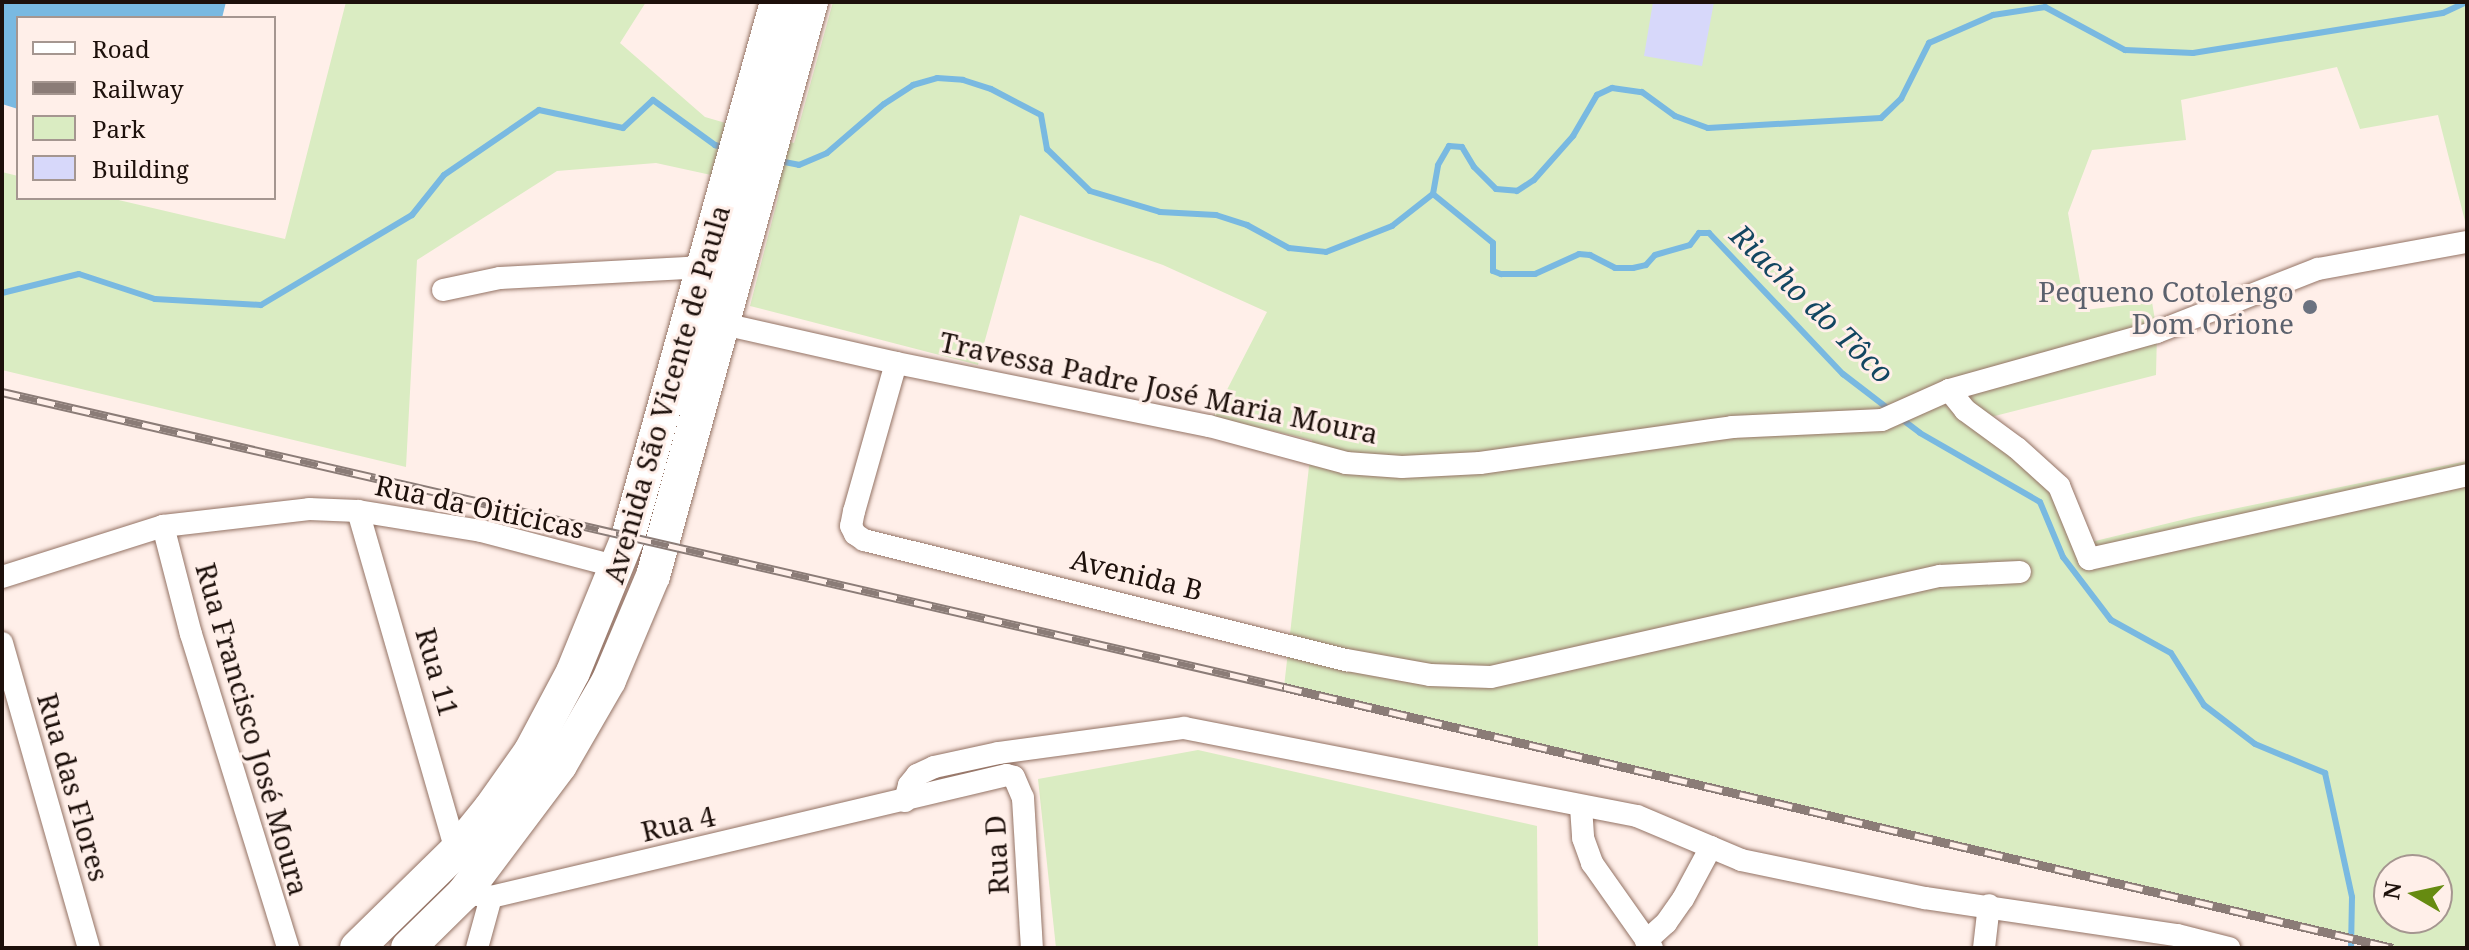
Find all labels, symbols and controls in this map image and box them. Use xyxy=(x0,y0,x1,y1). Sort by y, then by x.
legend xyxy=(16,16,276,200)
text: Road xyxy=(92,32,150,65)
text: Railway xyxy=(92,72,184,105)
text: Park xyxy=(92,112,145,145)
text: Building xyxy=(92,152,189,185)
street label: Avenida São Vicente de Paula xyxy=(596,201,736,587)
water label: Riacho do Tôco xyxy=(1723,217,1901,391)
place label: Pequeno Cotolengo Dom Orione xyxy=(2038,274,2294,340)
marker: Pequeno Cotolengo Dom Orione xyxy=(2301,298,2319,316)
street label: Travessa Padre José Maria Moura xyxy=(937,324,1381,450)
street label: Rua da Oiticicas xyxy=(372,467,588,545)
street label: Avenida B xyxy=(1068,541,1206,607)
street label: Rua Francisco José Moura xyxy=(189,559,317,899)
street label: Rua 11 xyxy=(409,624,467,720)
street label: Rua das Flores xyxy=(31,689,117,885)
street label: Rua 4 xyxy=(638,798,718,848)
street label: Rua D xyxy=(977,814,1015,896)
north arrow xyxy=(2373,854,2453,934)
text: N xyxy=(2375,880,2407,901)

